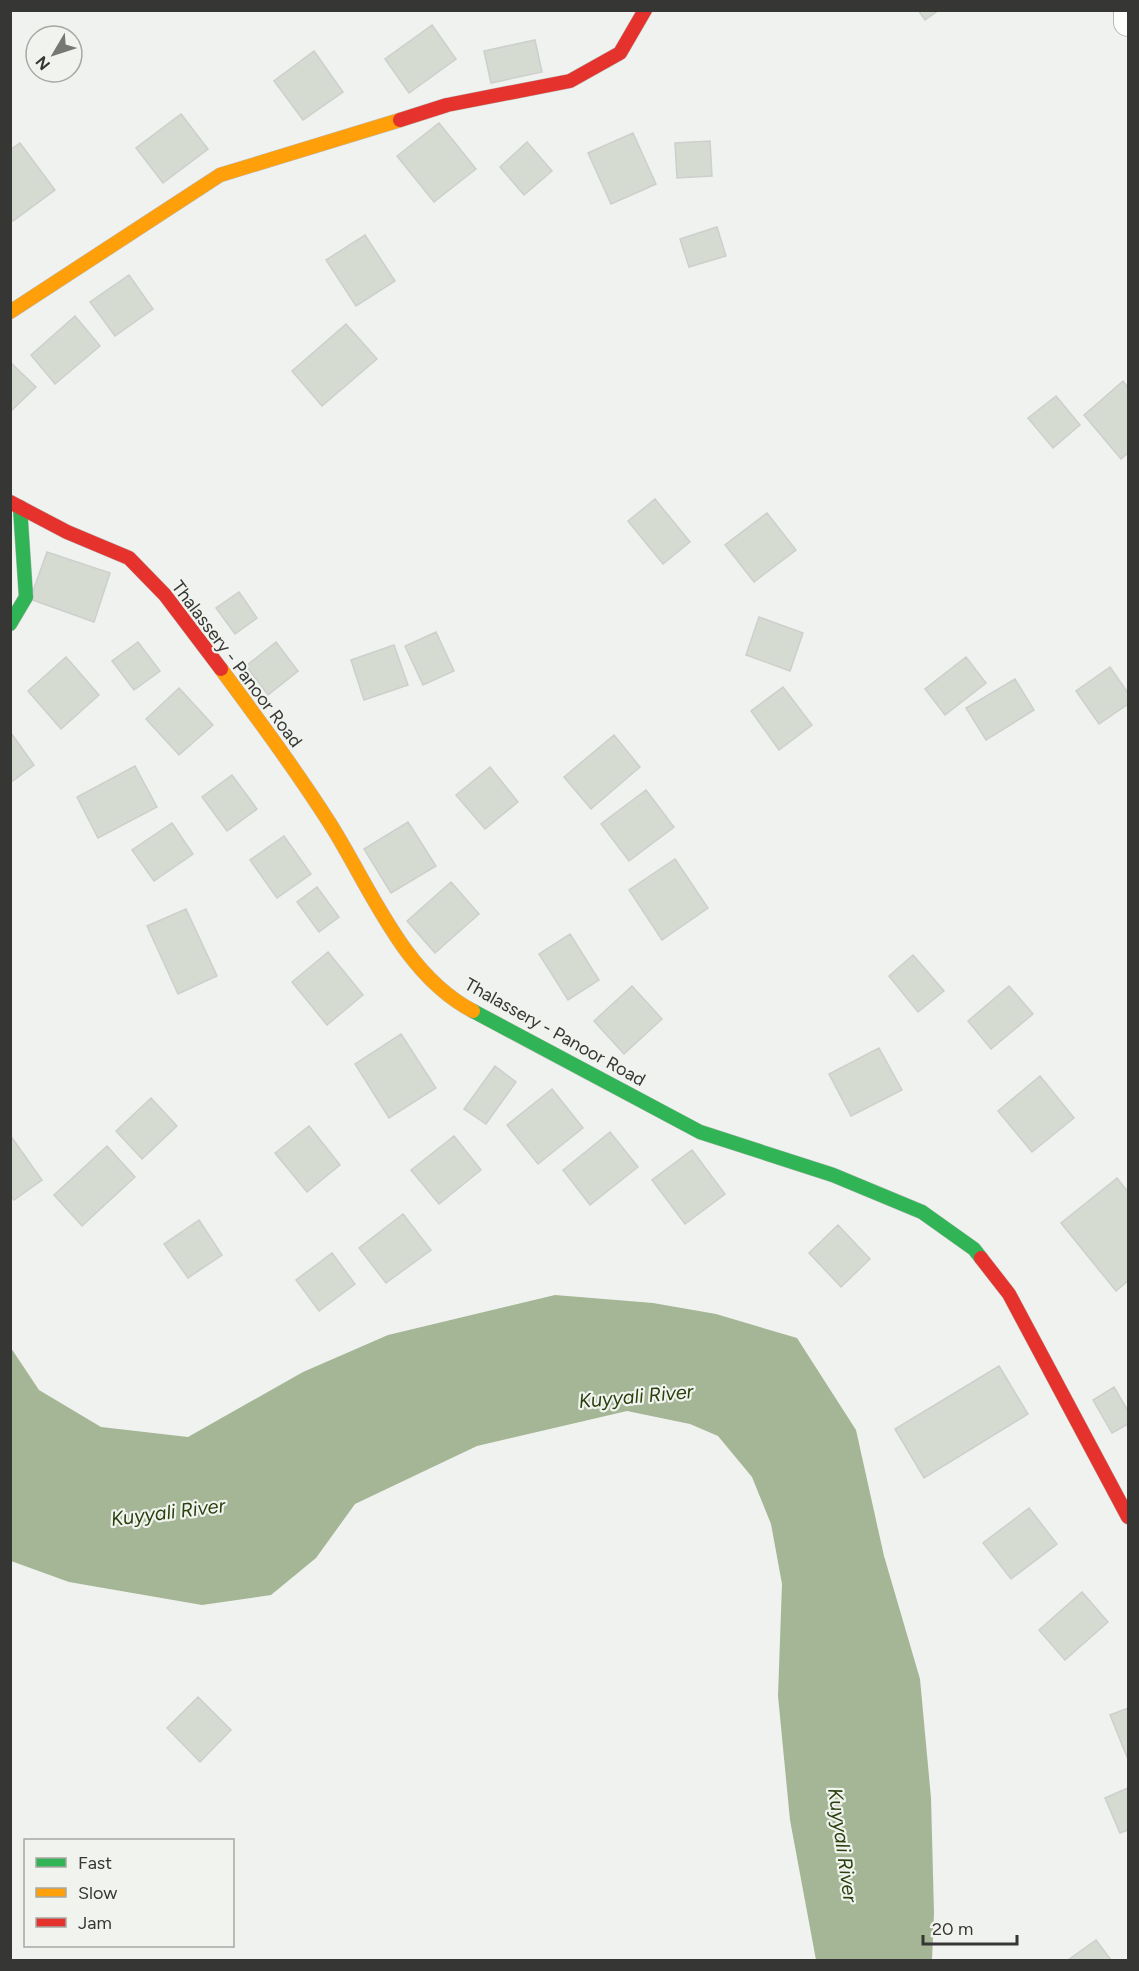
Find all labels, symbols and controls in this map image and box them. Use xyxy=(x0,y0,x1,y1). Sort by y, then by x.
north arrow xyxy=(24,24,84,84)
text: N xyxy=(31,52,54,74)
street label: Thalassery - Panoor Road xyxy=(167,576,307,752)
street label: Thalassery - Panoor Road xyxy=(461,973,649,1091)
water label: Kuyyali River xyxy=(578,1379,696,1413)
water label: Kuyyali River xyxy=(109,1493,228,1531)
water label: Kuyyali River xyxy=(823,1786,863,1905)
legend xyxy=(24,1839,234,1947)
text: Fast xyxy=(78,1852,112,1874)
text: Slow xyxy=(78,1882,117,1904)
scale bar xyxy=(923,1908,1018,1946)
text: Jam xyxy=(78,1912,112,1934)
text: 20 m xyxy=(932,1918,973,1940)

